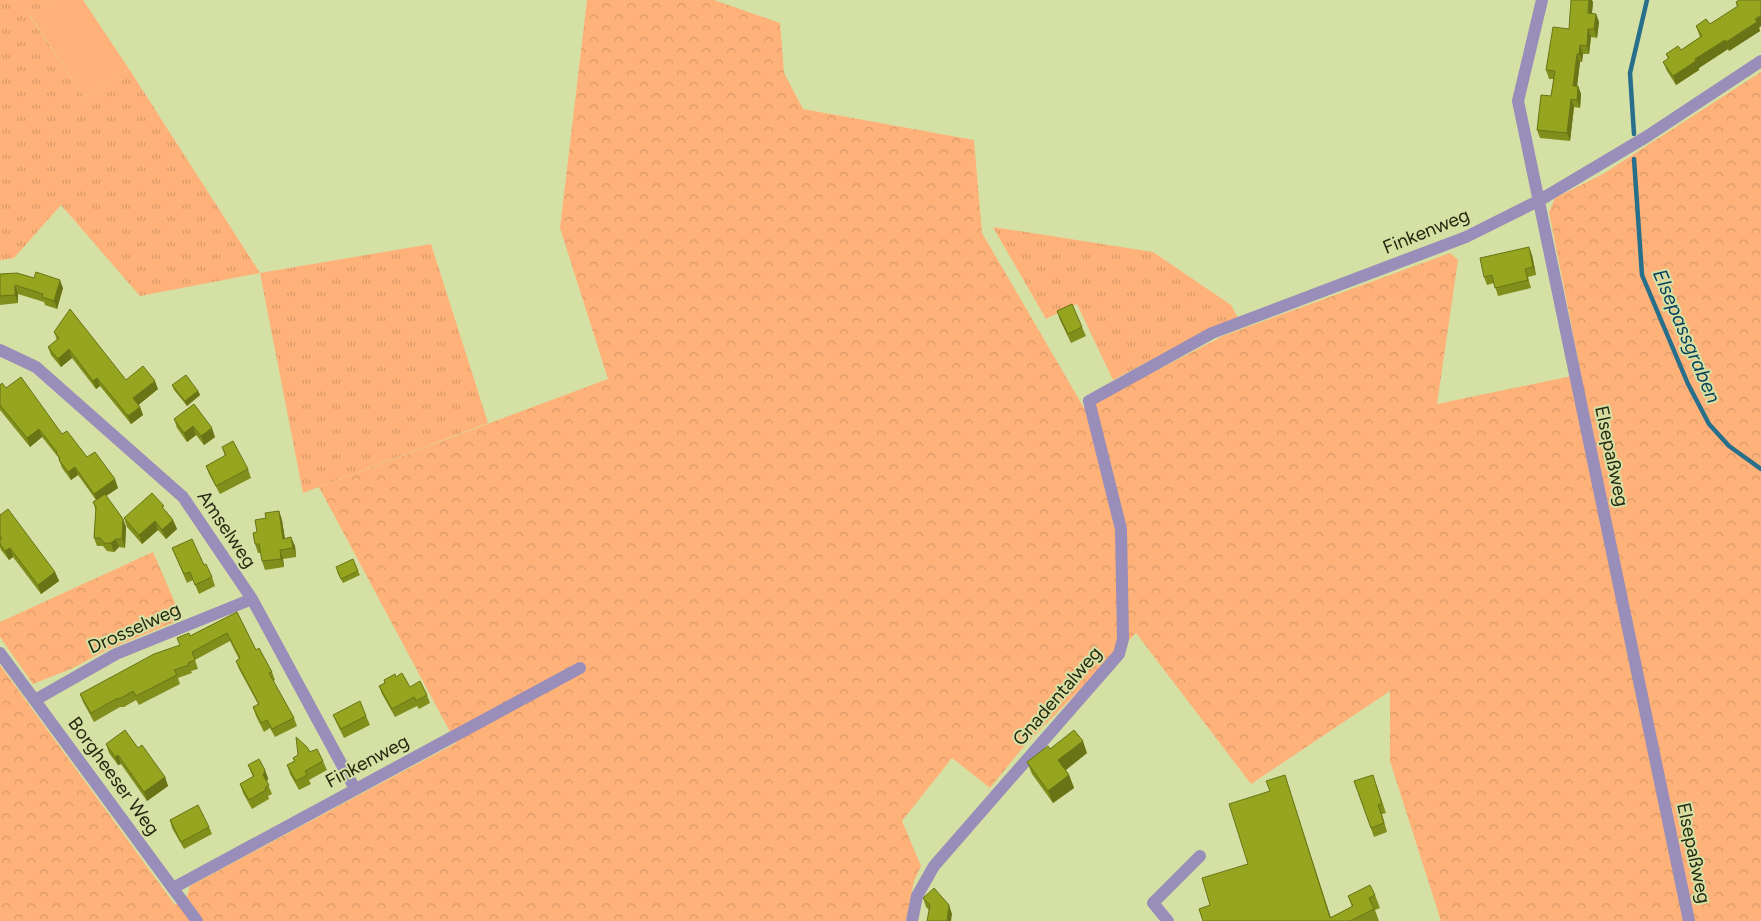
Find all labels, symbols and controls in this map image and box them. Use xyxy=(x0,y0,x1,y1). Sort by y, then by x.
street label: Finkenweg xyxy=(1379,203,1473,259)
water label: Elsepassgraben xyxy=(1648,265,1726,407)
street label: Elsepaßweg xyxy=(1590,403,1634,509)
street label: Amselweg xyxy=(193,486,261,572)
street label: Drosselweg xyxy=(84,597,184,659)
street label: Gnadentalweg xyxy=(1008,642,1106,750)
street label: Borgheeser Weg xyxy=(63,712,165,840)
street label: Finkenweg xyxy=(321,729,413,793)
street label: Elsepaßweg xyxy=(1672,800,1716,906)

